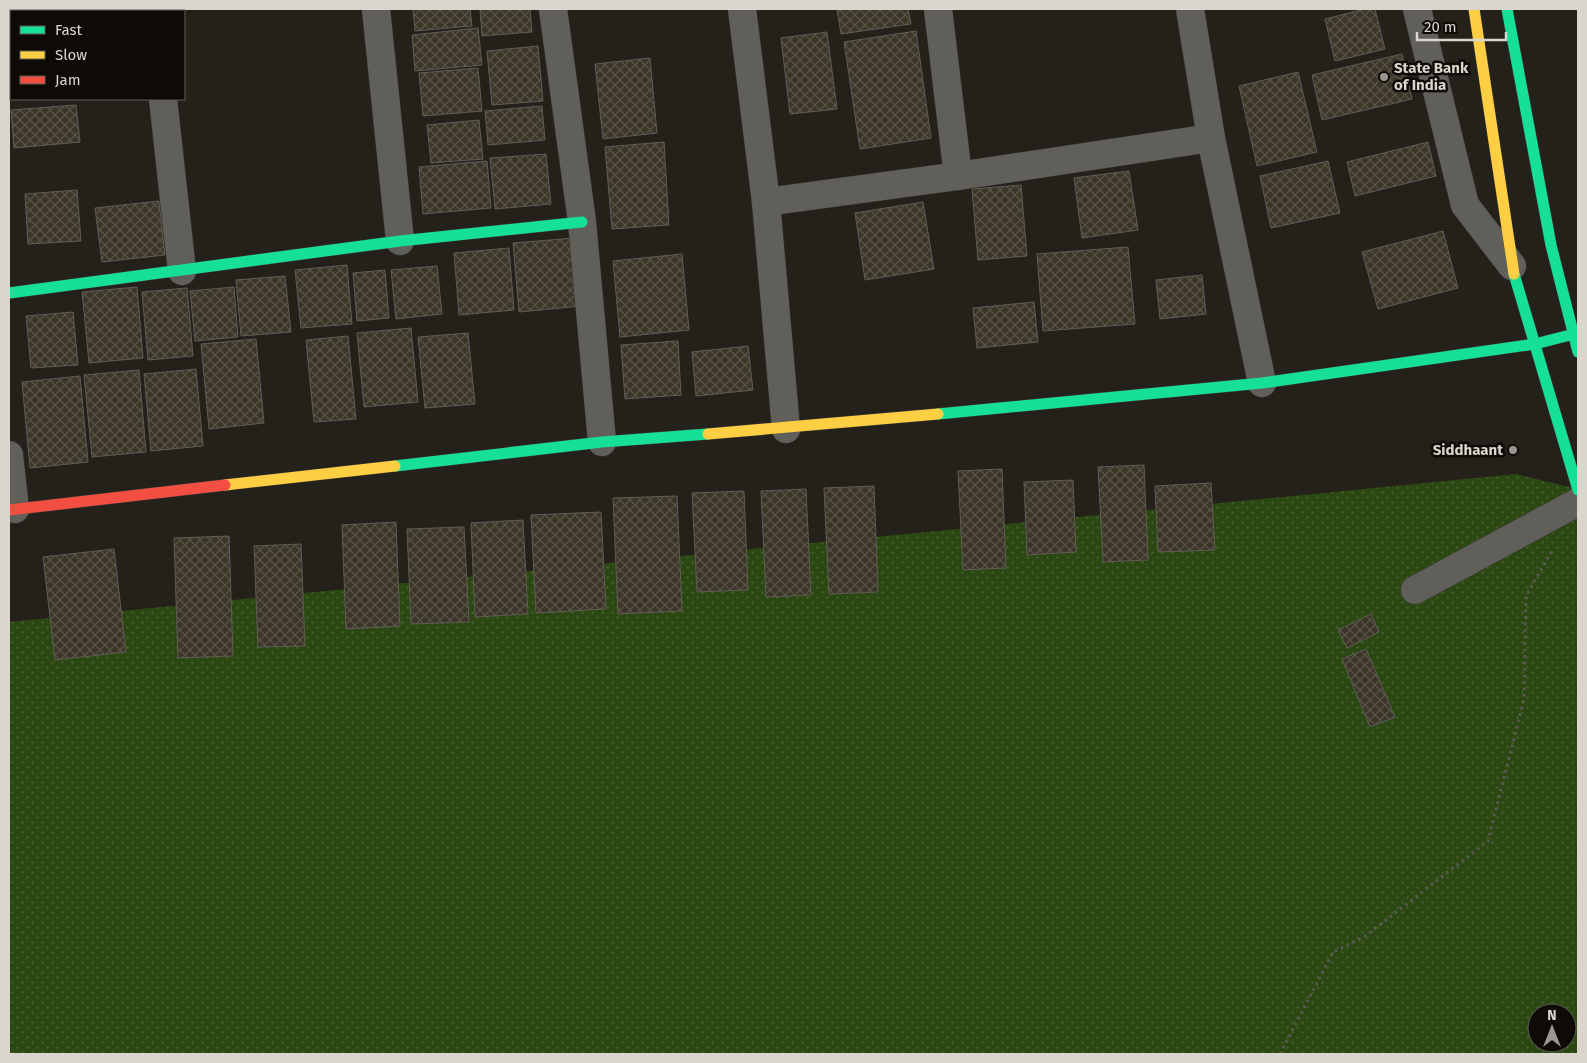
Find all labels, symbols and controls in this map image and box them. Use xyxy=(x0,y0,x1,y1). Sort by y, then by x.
legend xyxy=(10,10,185,100)
scale bar xyxy=(1417,10,1506,42)
text: 20 m xyxy=(1424,18,1457,36)
text: Fast xyxy=(55,21,82,39)
text: Slow xyxy=(55,46,87,64)
place label: State Bank of India xyxy=(1394,59,1469,94)
text: Jam xyxy=(55,71,81,89)
marker: State Bank of India xyxy=(1378,71,1390,83)
place label: Siddhaant xyxy=(1433,441,1503,459)
marker: Siddhaant xyxy=(1507,444,1519,456)
north arrow xyxy=(1527,1003,1577,1053)
text: N xyxy=(1547,1007,1557,1024)

